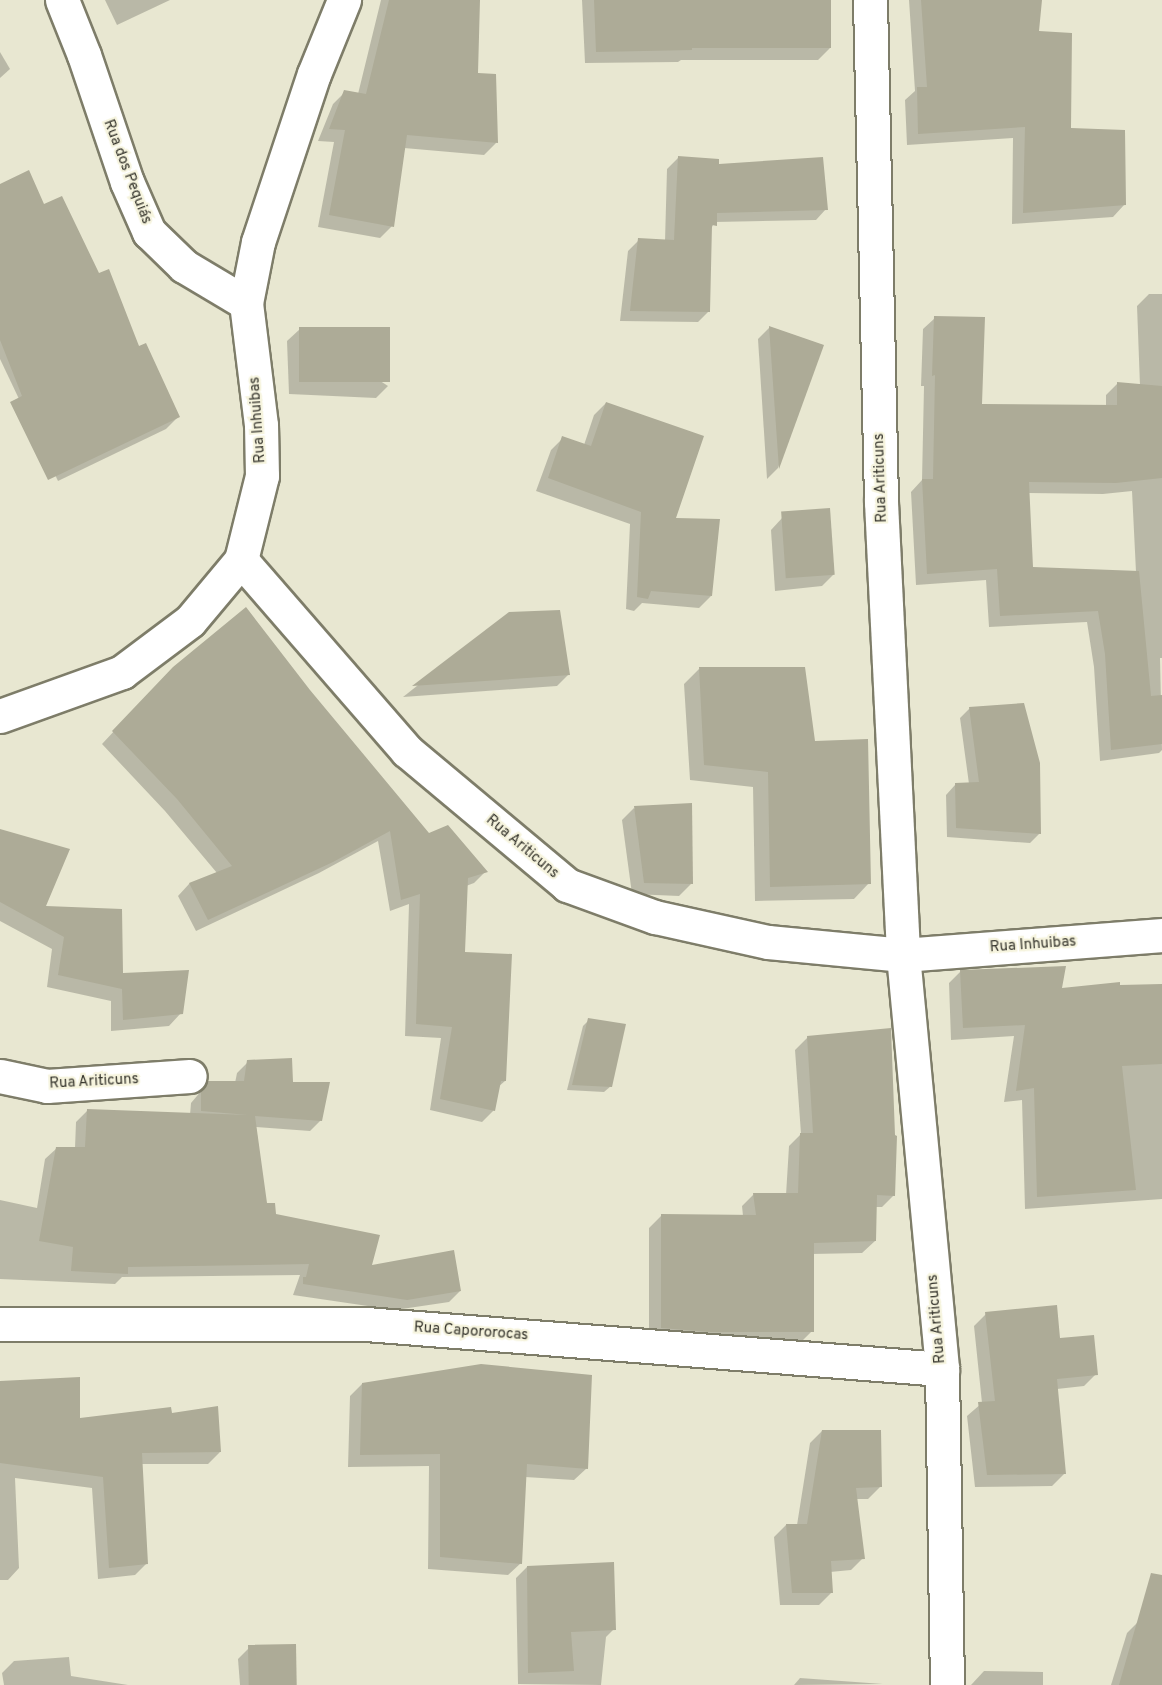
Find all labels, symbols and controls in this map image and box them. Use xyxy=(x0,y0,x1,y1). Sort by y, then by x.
street label: Rua dos Pequiás xyxy=(99,117,155,227)
street label: Rua Inhuibas xyxy=(246,376,270,464)
street label: Rua Ariticuns xyxy=(870,433,892,523)
street label: Rua Ariticuns xyxy=(482,811,562,883)
street label: Rua Inhuibas xyxy=(989,933,1077,957)
street label: Rua Ariticuns xyxy=(49,1071,139,1093)
street label: Rua Ariticuns xyxy=(924,1273,950,1365)
street label: Rua Capororocas xyxy=(413,1319,529,1345)

